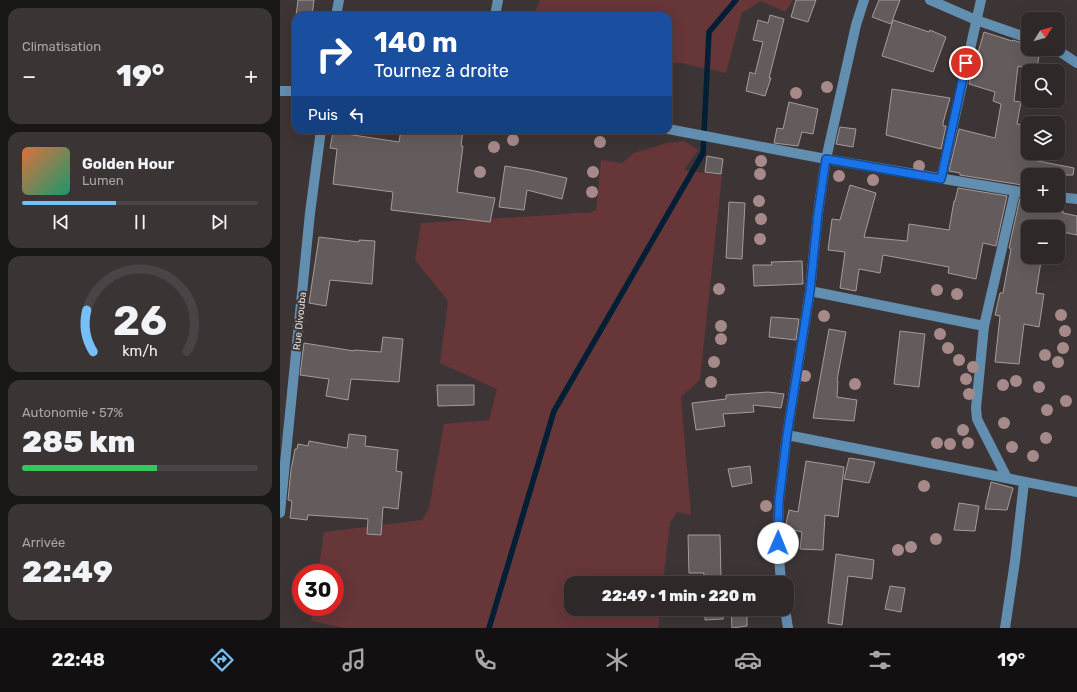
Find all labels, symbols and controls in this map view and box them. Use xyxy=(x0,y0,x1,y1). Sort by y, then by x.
north arrow xyxy=(1021,12,1065,56)
map controls xyxy=(1021,12,1065,264)
text: 140 m xyxy=(374,26,458,59)
icon: right xyxy=(308,28,360,80)
text: Climatisation xyxy=(22,39,101,54)
pin xyxy=(949,46,983,80)
icon: arrive xyxy=(955,52,977,74)
text: 19° xyxy=(116,58,164,94)
text: Tournez à droite xyxy=(374,60,509,82)
text: − xyxy=(22,63,36,90)
text: + xyxy=(244,63,258,90)
button: search xyxy=(1021,64,1065,108)
icon: left xyxy=(346,104,368,126)
text: Puis xyxy=(308,106,338,124)
button: layers xyxy=(1021,116,1065,160)
text: Golden Hour xyxy=(82,155,174,173)
button: + xyxy=(1021,168,1065,212)
text: Lumen xyxy=(82,173,124,188)
icon: previous xyxy=(50,211,72,233)
icon: pause xyxy=(129,211,151,233)
icon: next xyxy=(208,211,230,233)
button: − xyxy=(1021,220,1065,264)
street label: Rue Divouba xyxy=(291,291,309,351)
text: 26 xyxy=(113,296,167,345)
text: km/h xyxy=(122,343,158,360)
text: Autonomie · 57% xyxy=(22,405,123,420)
text: 285 km xyxy=(22,424,135,460)
position arrow xyxy=(757,522,799,564)
text: Arrivée xyxy=(22,535,65,550)
text: 22:49 xyxy=(22,554,113,590)
speed limit sign: 30 xyxy=(292,564,344,616)
text: 22:49 · 1 min · 220 m xyxy=(602,587,756,605)
icon: directions xyxy=(208,646,236,674)
icon: music xyxy=(340,646,368,674)
icon: phone xyxy=(471,646,499,674)
icon: climate xyxy=(603,646,631,674)
icon: car xyxy=(734,646,762,674)
icon: filters xyxy=(866,646,894,674)
text: 22:48 xyxy=(52,649,105,671)
text: 19° xyxy=(997,649,1025,671)

